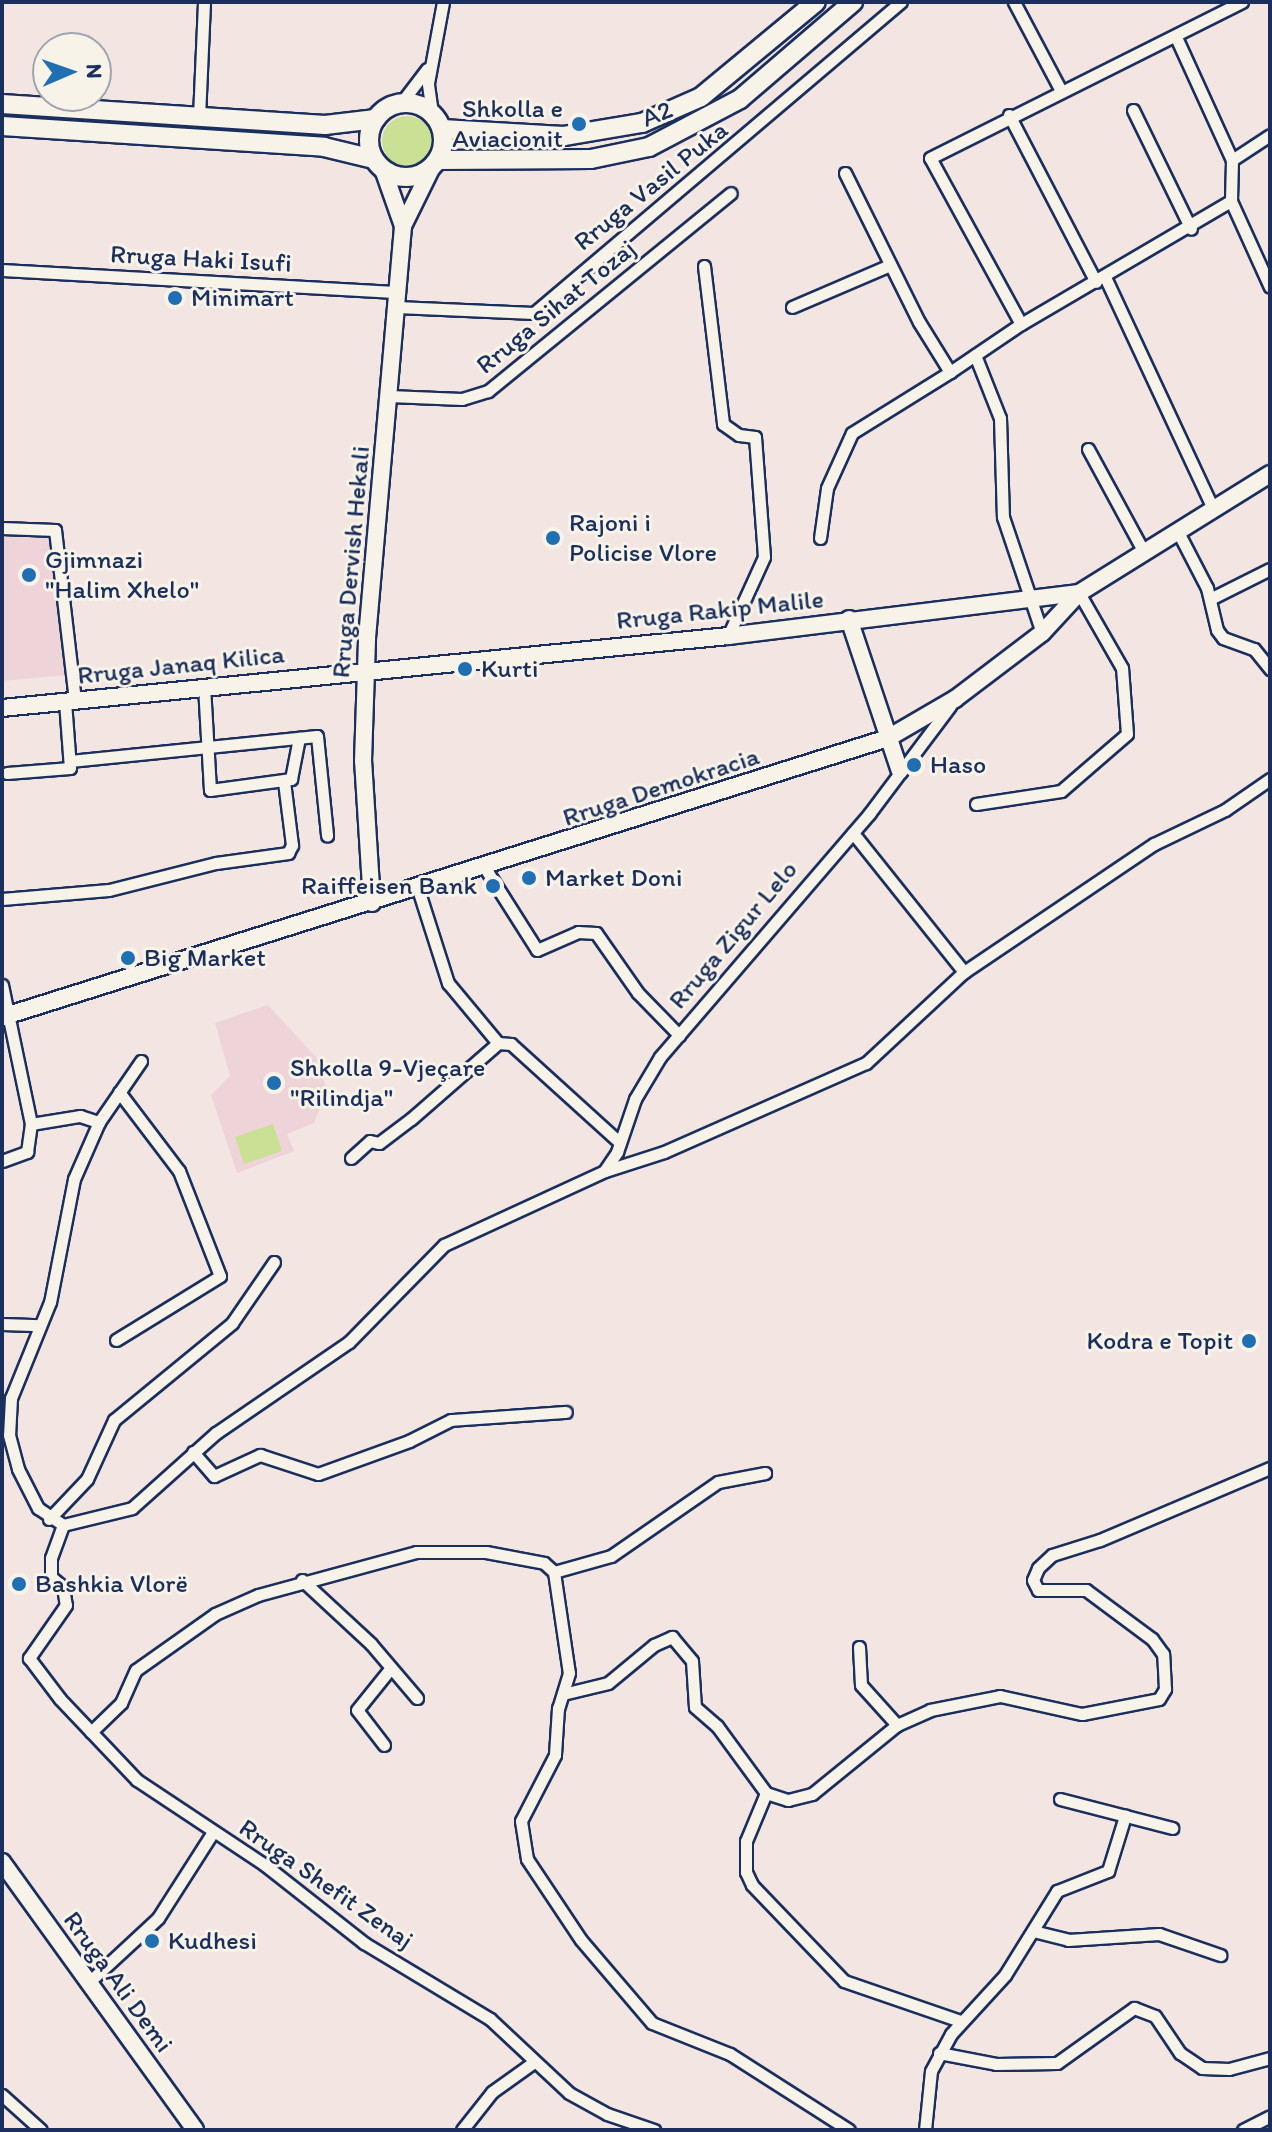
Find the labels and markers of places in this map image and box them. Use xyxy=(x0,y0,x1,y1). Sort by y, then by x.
place label: Shkolla e Aviacionit xyxy=(452,93,563,154)
marker: Shkolla e Aviacionit xyxy=(570,115,588,133)
place label: Minimart xyxy=(191,282,294,314)
marker: Minimart xyxy=(166,289,184,307)
place label: Rajoni i Policise Vlore xyxy=(569,507,717,568)
marker: Rajoni i Policise Vlore xyxy=(544,529,562,547)
place label: Gjimnazi "Halim Xhelo" xyxy=(45,544,200,606)
marker: Gjimnazi "Halim Xhelo" xyxy=(20,566,38,584)
place label: Kurti xyxy=(481,653,538,685)
marker: Kurti xyxy=(456,660,474,678)
place label: Haso xyxy=(930,749,986,781)
marker: Haso xyxy=(905,756,923,774)
place label: Market Doni xyxy=(545,862,682,894)
marker: Market Doni xyxy=(520,869,538,887)
place label: Raiffeisen Bank xyxy=(301,870,477,902)
marker: Raiffeisen Bank xyxy=(484,877,502,895)
place label: Big Market xyxy=(144,942,266,974)
marker: Big Market xyxy=(119,949,137,967)
place label: Shkolla 9-Vjeçare "Rilindja" xyxy=(290,1052,484,1114)
marker: Shkolla 9-Vjeçare "Rilindja" xyxy=(265,1074,283,1092)
place label: Kodra e Topit xyxy=(1087,1325,1233,1357)
marker: Kodra e Topit xyxy=(1240,1332,1258,1350)
place label: Bashkia Vlorë xyxy=(35,1568,188,1600)
marker: Bashkia Vlorë xyxy=(10,1575,28,1593)
place label: Kudhesi xyxy=(168,1925,257,1957)
marker: Kudhesi xyxy=(143,1932,161,1950)

